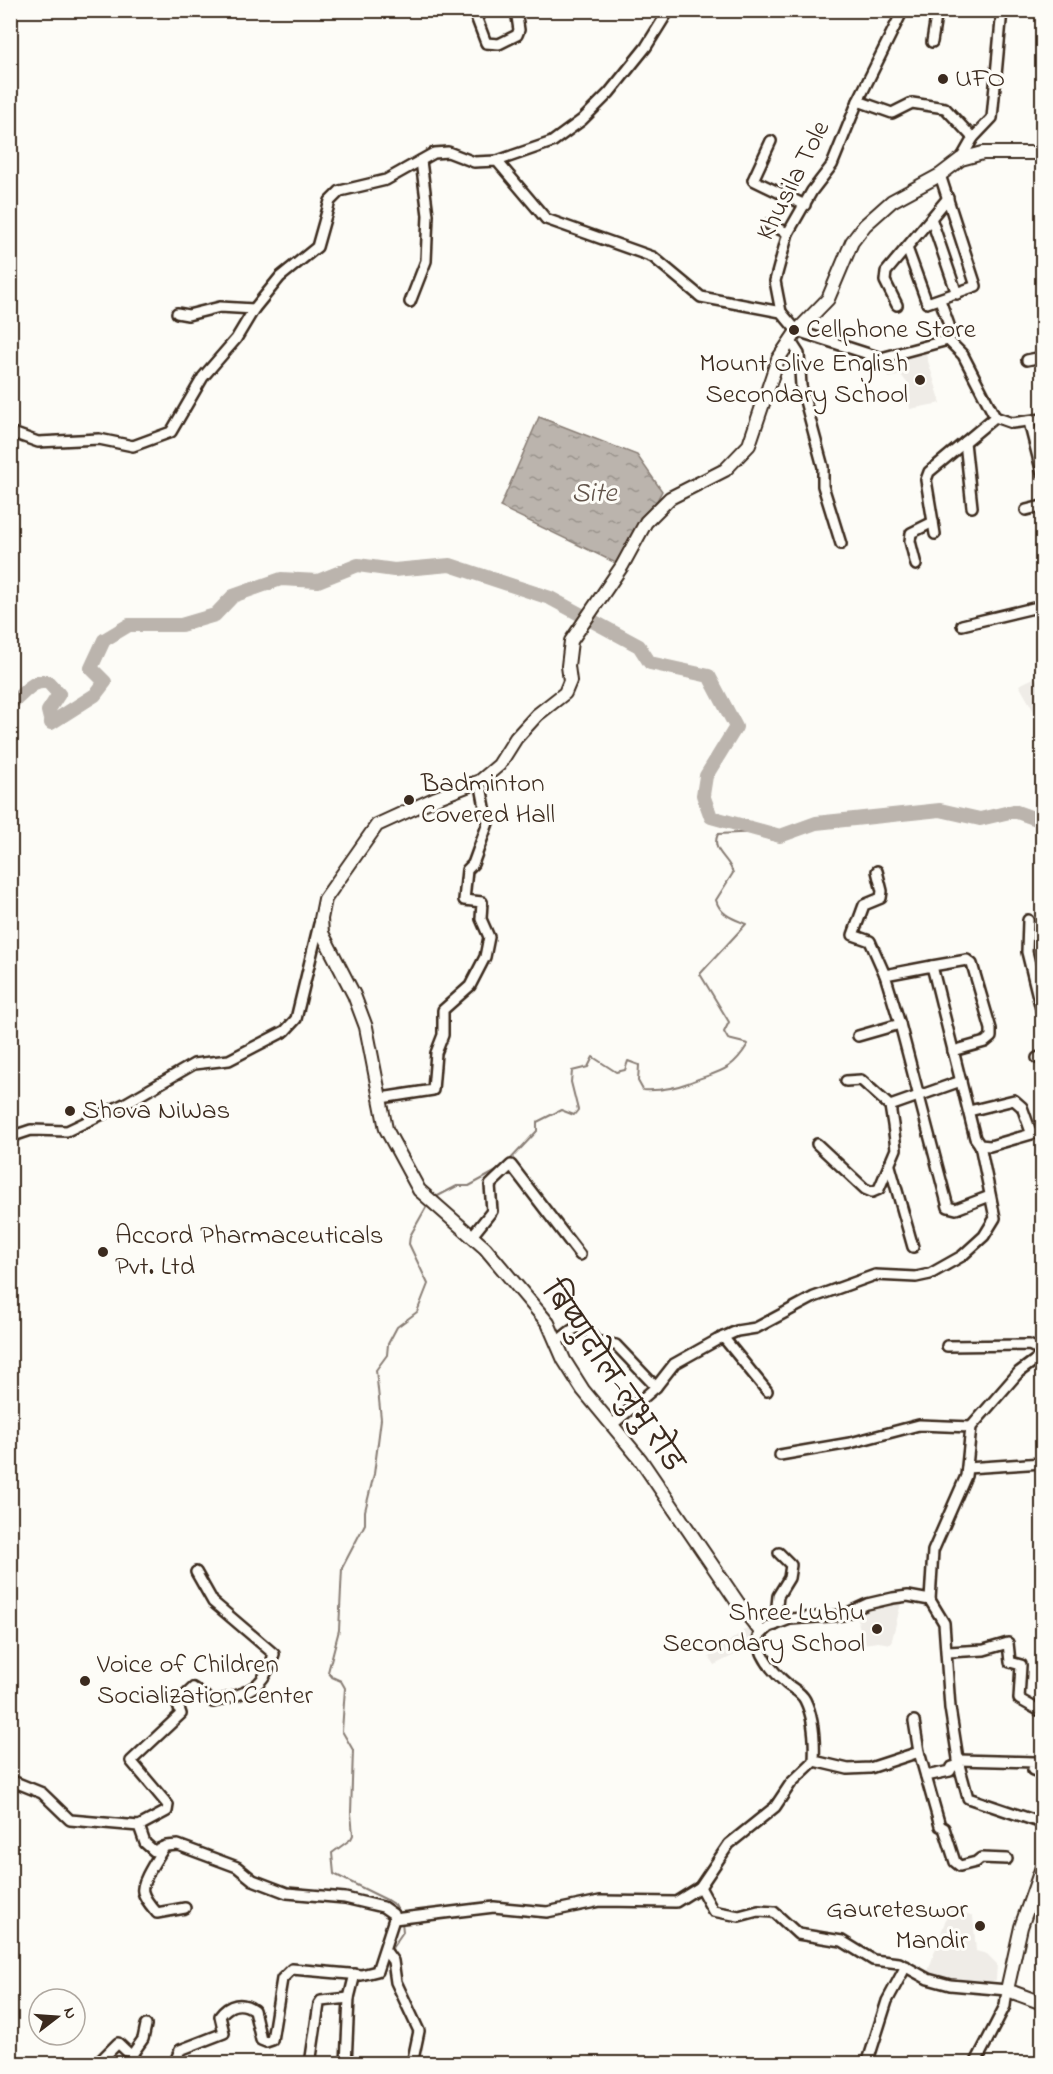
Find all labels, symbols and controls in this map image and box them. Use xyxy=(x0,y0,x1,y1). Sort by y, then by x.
place label: UFO xyxy=(955,60,1005,99)
marker: UFO xyxy=(936,72,950,86)
street label: Khusila Tole xyxy=(747,113,841,248)
place label: Cellphone Store xyxy=(806,311,977,350)
marker: Cellphone Store xyxy=(787,323,801,337)
place label: Mount Olive English Secondary School xyxy=(699,345,908,415)
marker: Mount Olive English Secondary School xyxy=(913,373,927,387)
water label: Site xyxy=(572,474,618,515)
place label: Badminton Covered Hall xyxy=(420,765,555,835)
marker: Badminton Covered Hall xyxy=(402,793,416,807)
place label: Shova NiWas xyxy=(82,1092,230,1131)
marker: Shova NiWas xyxy=(63,1104,77,1118)
place label: Accord Pharmaceuticals Pvt. Ltd xyxy=(115,1217,384,1287)
marker: Accord Pharmaceuticals Pvt. Ltd xyxy=(96,1245,110,1259)
street label: बिष्णुदोल-लुभु रोड xyxy=(530,1271,696,1482)
place label: Shree Lubhu Secondary School xyxy=(662,1594,865,1664)
marker: Shree Lubhu Secondary School xyxy=(870,1622,884,1636)
place label: Voice of Children Socialization Center xyxy=(96,1646,314,1716)
marker: Voice of Children Socialization Center xyxy=(78,1674,92,1688)
place label: Gaureteswor Mandir xyxy=(826,1891,969,1961)
marker: Gaureteswor Mandir xyxy=(973,1919,987,1933)
north arrow xyxy=(27,1987,87,2047)
text: N xyxy=(56,2005,83,2022)

